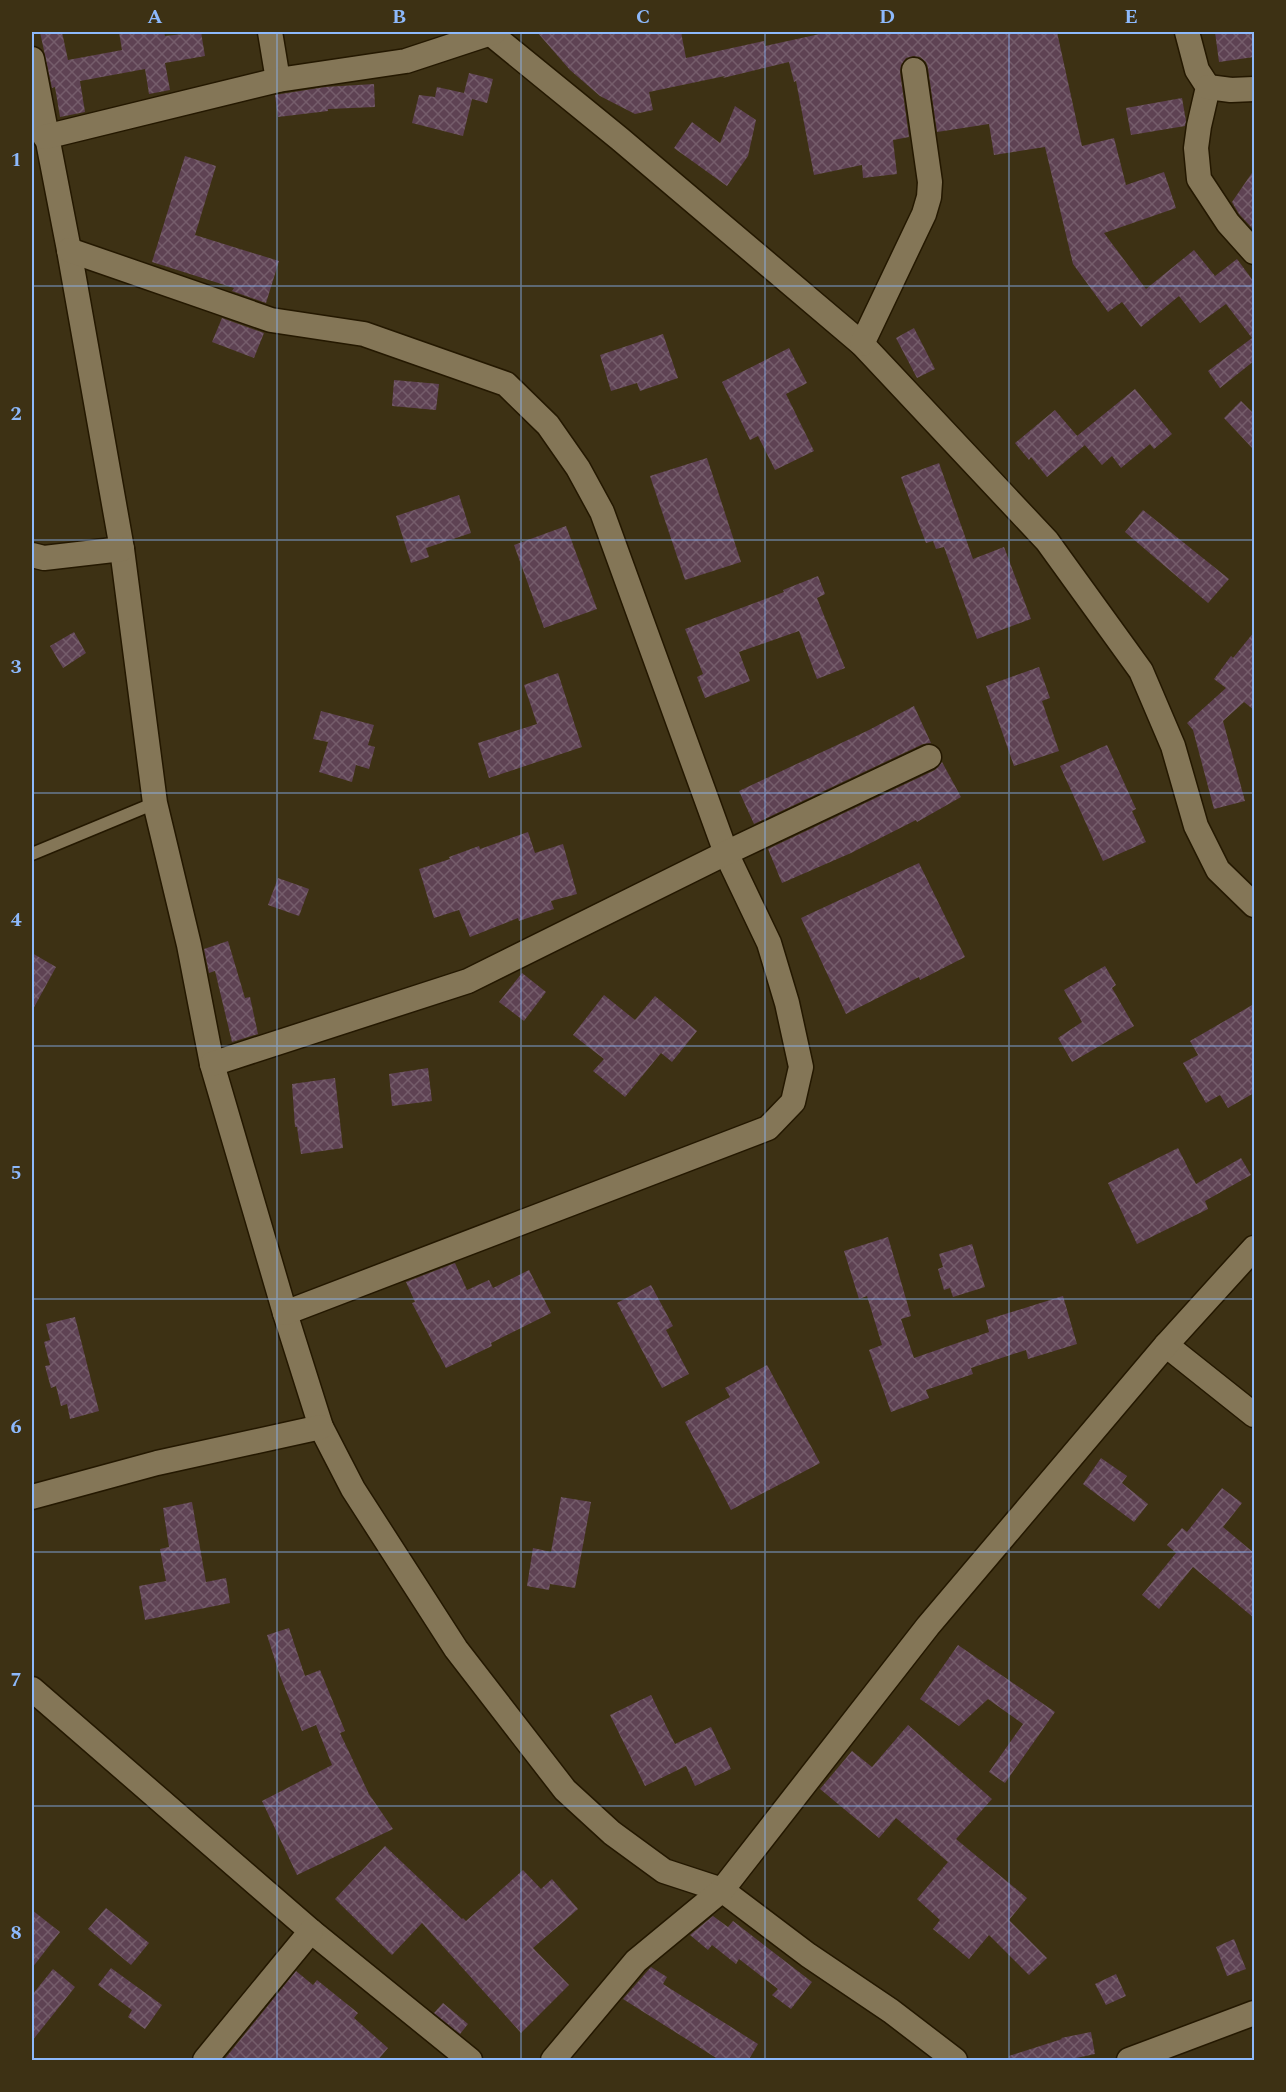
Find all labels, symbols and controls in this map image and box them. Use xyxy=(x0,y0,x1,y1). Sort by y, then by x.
text: A xyxy=(147,2,163,32)
text: B xyxy=(392,2,406,32)
text: C xyxy=(636,2,650,32)
text: D xyxy=(879,2,895,32)
text: E xyxy=(1124,2,1138,32)
text: 1 xyxy=(10,145,22,175)
text: 2 xyxy=(10,399,22,429)
text: 3 xyxy=(10,652,22,682)
text: 4 xyxy=(10,905,22,935)
text: 5 xyxy=(10,1158,22,1188)
text: 6 xyxy=(10,1412,22,1442)
text: 7 xyxy=(10,1665,22,1695)
text: 8 xyxy=(10,1918,22,1948)

